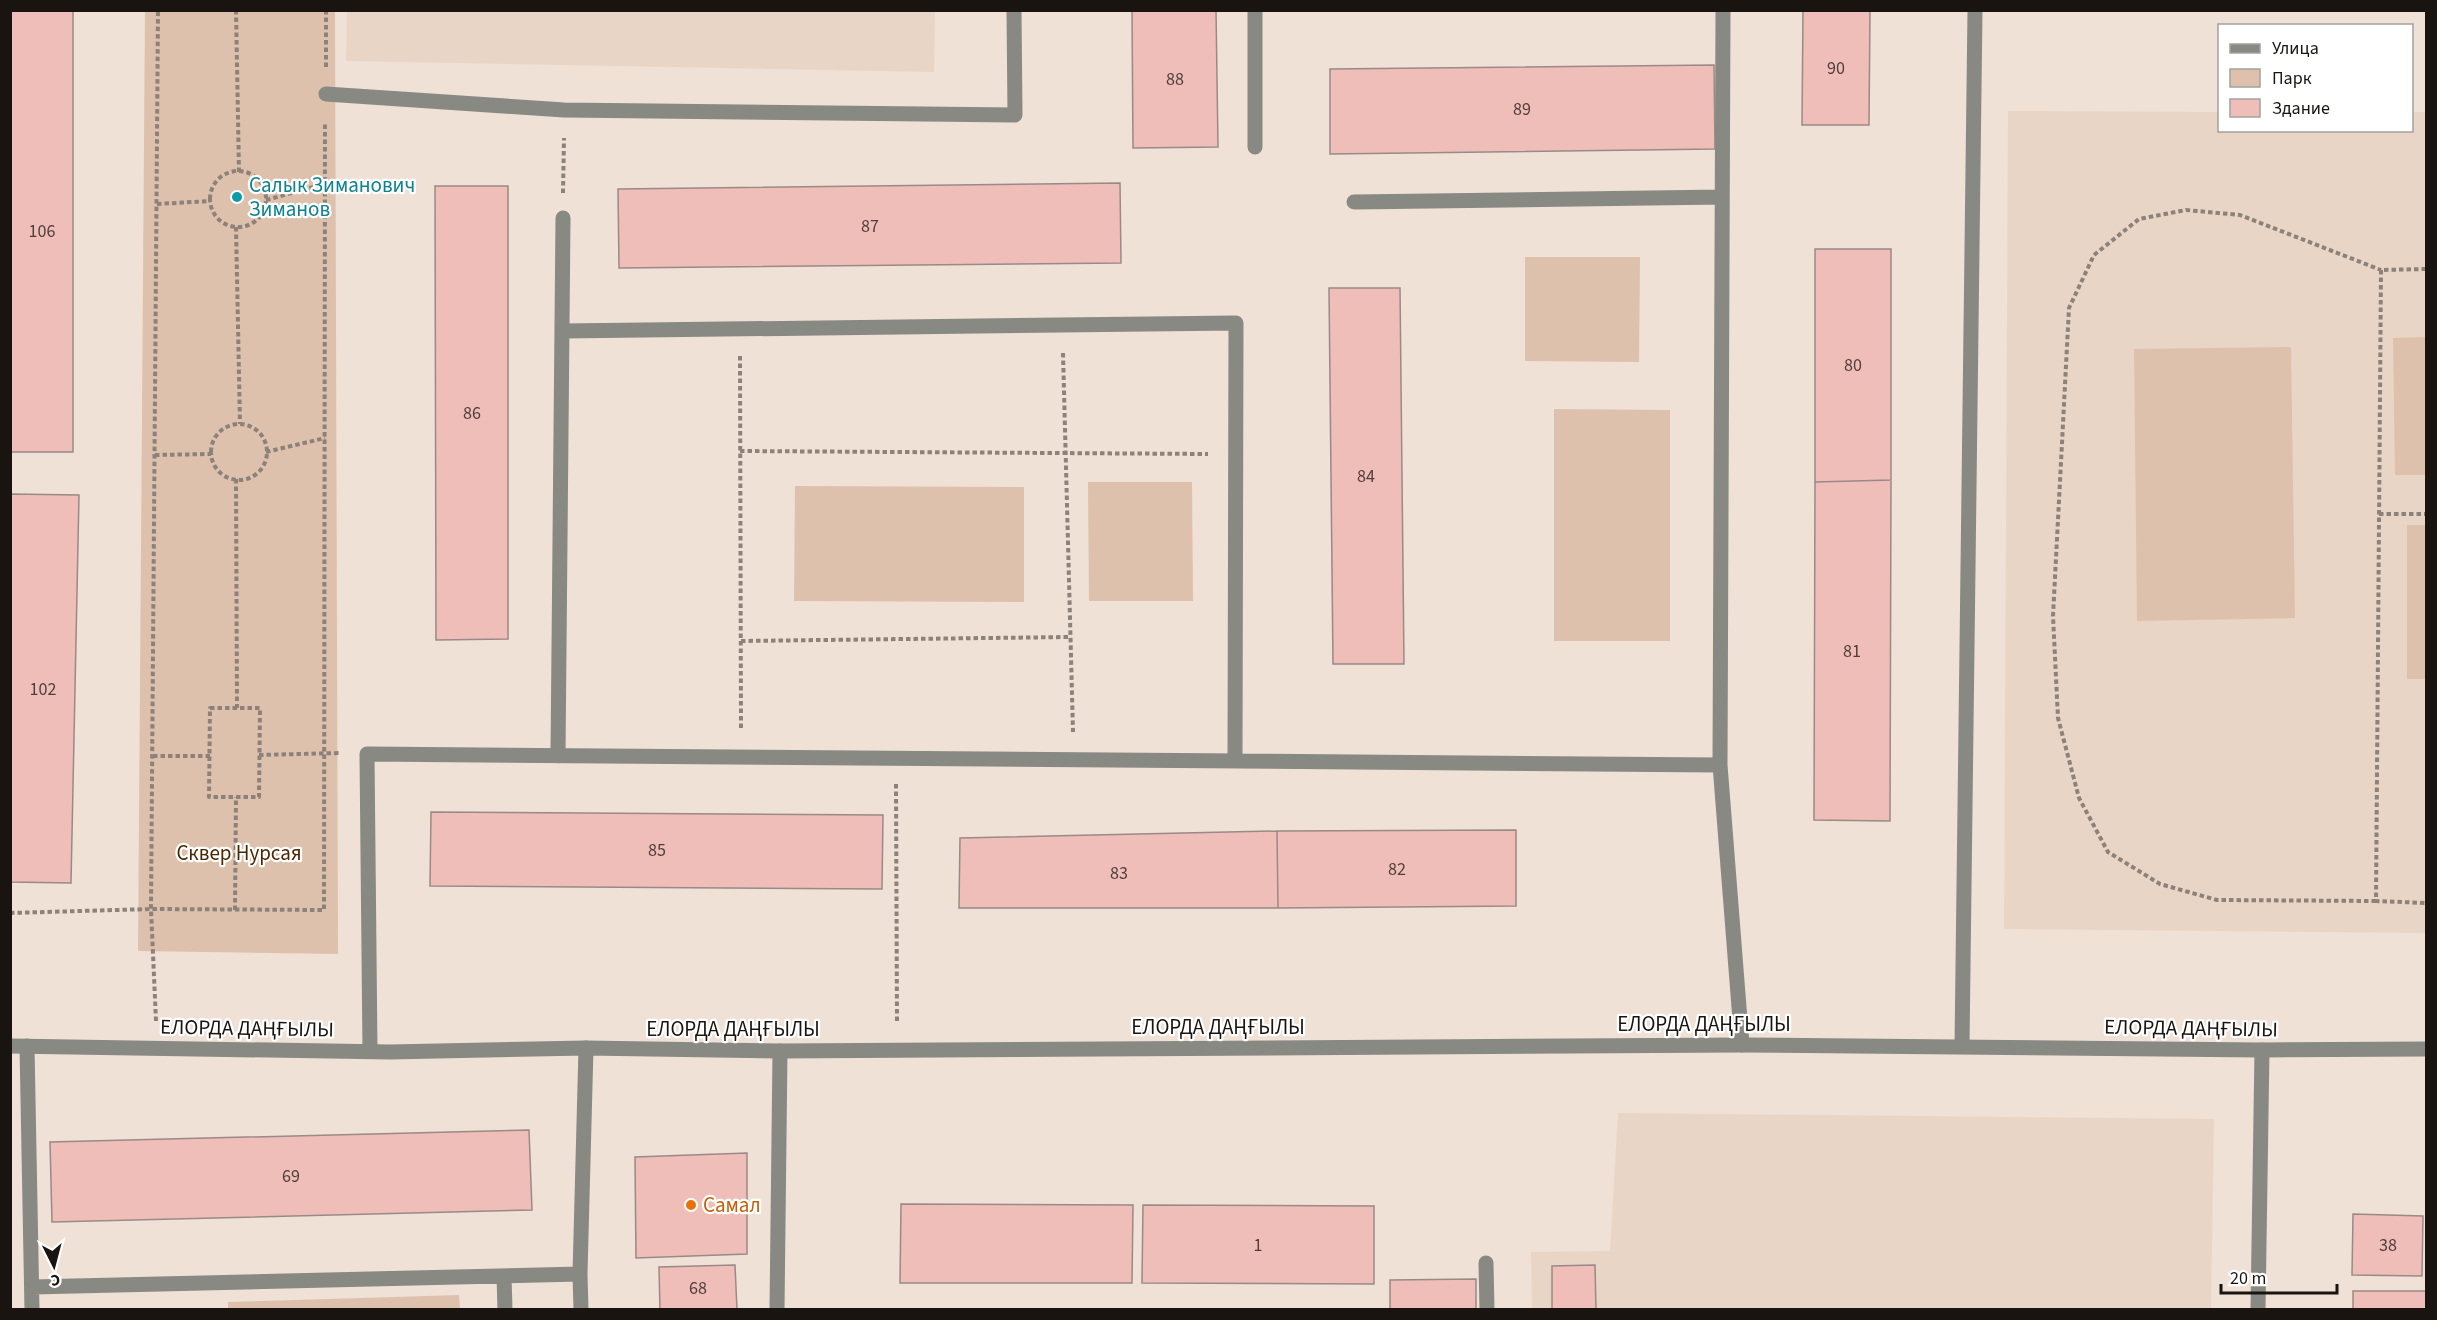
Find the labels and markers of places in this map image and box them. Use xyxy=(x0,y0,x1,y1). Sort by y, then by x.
place label: Салык Зиманович Зиманов xyxy=(249,170,415,224)
marker: Салык Зиманович Зиманов xyxy=(230,190,244,204)
place label: Самал xyxy=(703,1190,761,1220)
marker: Самал xyxy=(684,1198,698,1212)

